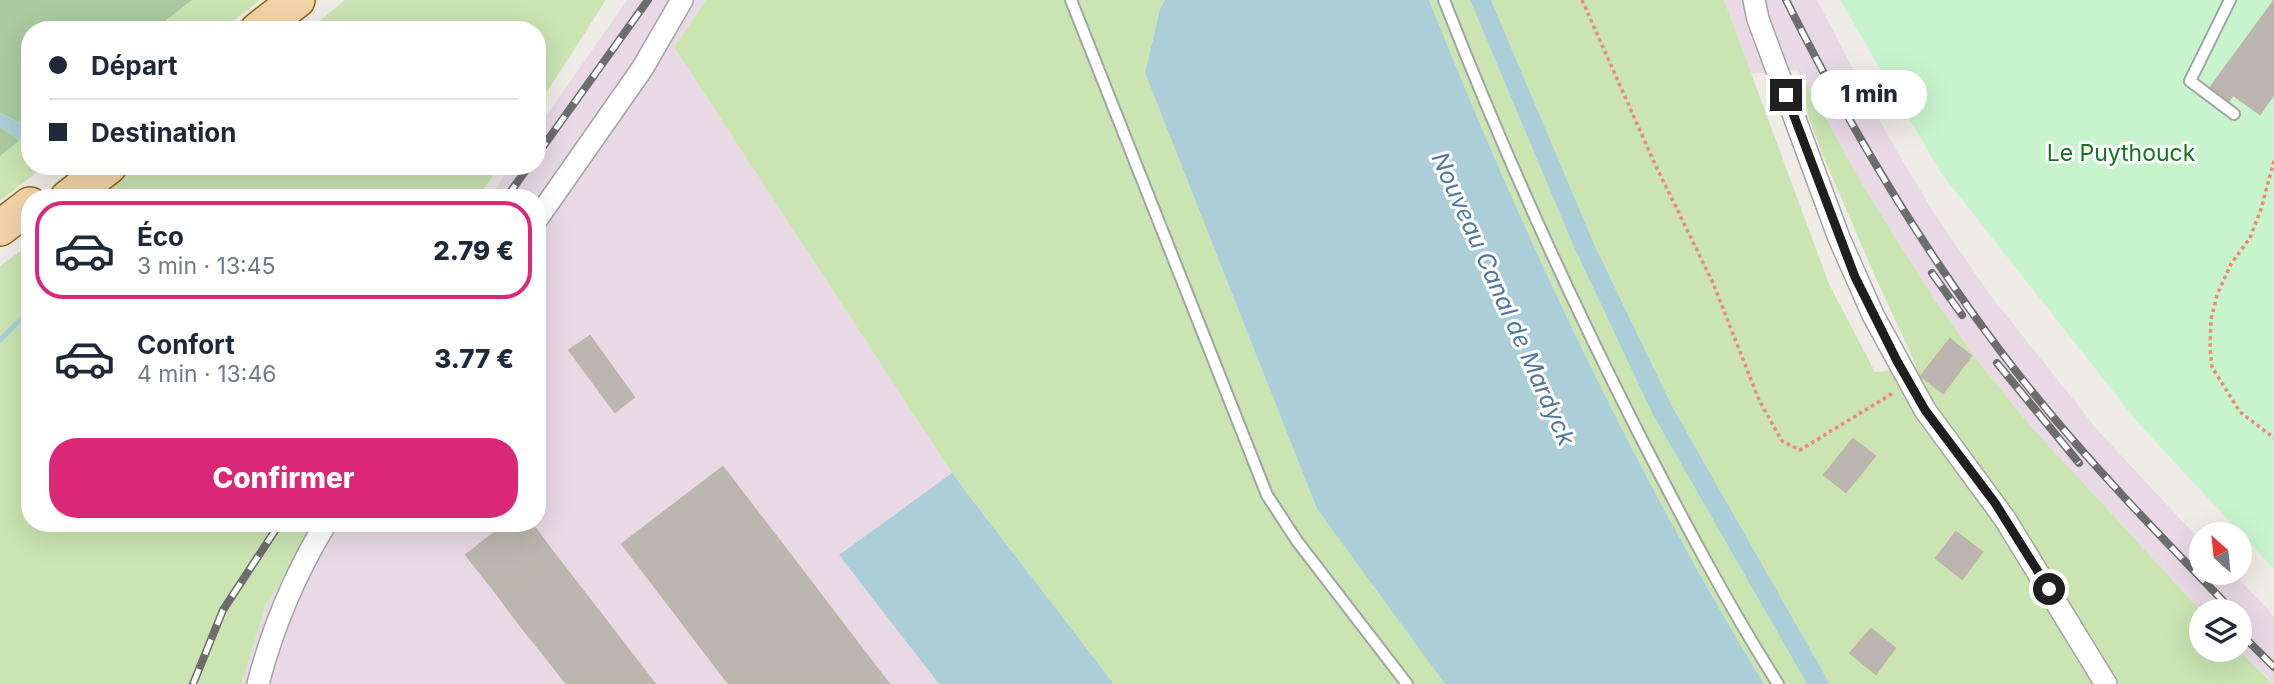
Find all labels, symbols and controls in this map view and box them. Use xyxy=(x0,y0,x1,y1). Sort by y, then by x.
text: Départ xyxy=(91,50,178,81)
callout: 1 min xyxy=(1810,70,1926,119)
route end xyxy=(1770,79,1802,111)
text: 1 min xyxy=(1840,80,1898,108)
text: Destination xyxy=(91,117,236,148)
park label: Le Puythouck xyxy=(2047,139,2196,167)
water label: Nouveau Canal de Mardyck xyxy=(1426,148,1582,451)
icon: car xyxy=(53,219,116,282)
text: Éco xyxy=(137,221,184,252)
text: 2.79 € xyxy=(433,235,514,266)
text: 3 min · 13:45 xyxy=(137,252,276,280)
icon: car xyxy=(53,327,116,390)
text: Confort xyxy=(137,329,235,360)
text: 3.77 € xyxy=(434,343,514,374)
text: 4 min · 13:46 xyxy=(137,360,277,388)
button: Confirmer xyxy=(49,438,518,518)
north arrow xyxy=(2189,522,2252,584)
map controls xyxy=(2189,522,2252,662)
route start xyxy=(2033,573,2065,605)
button: layers xyxy=(2189,599,2252,662)

